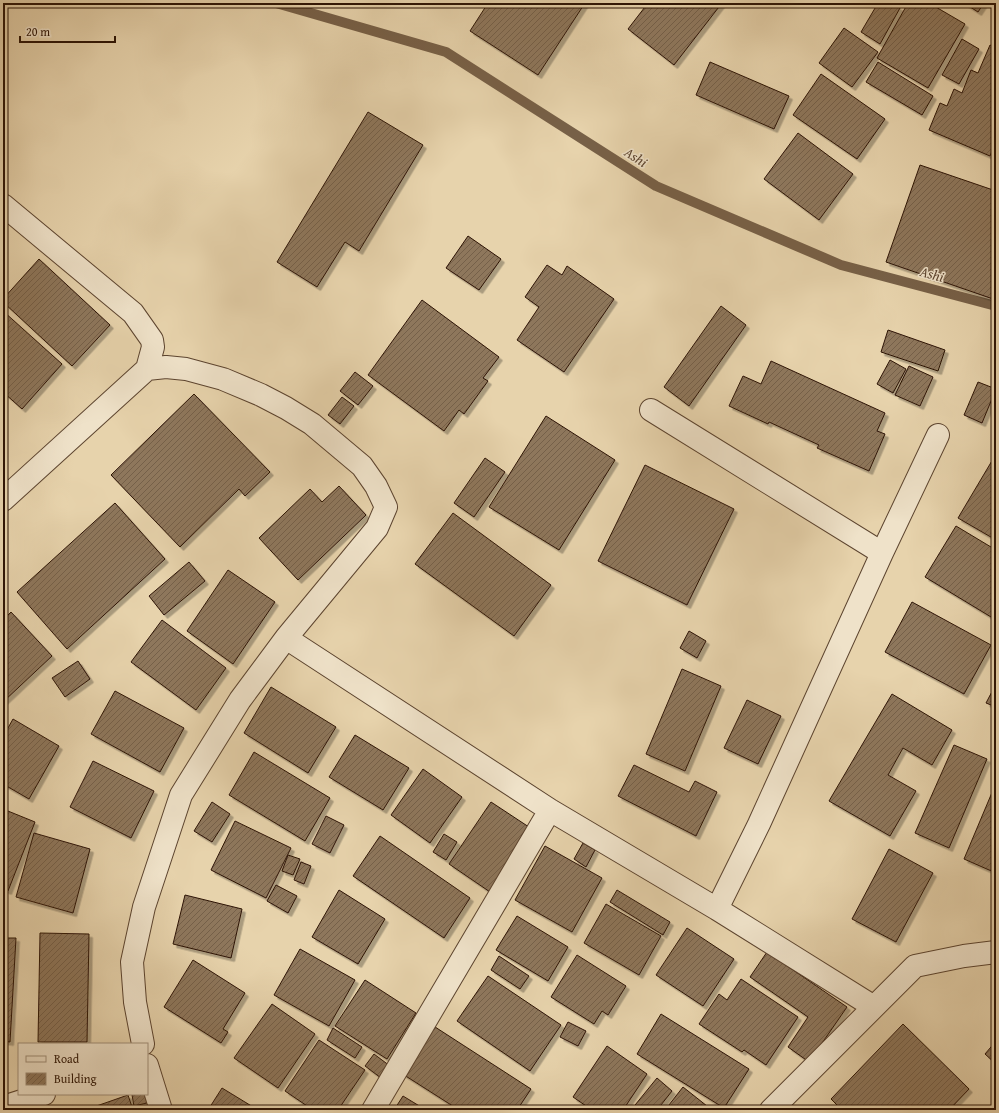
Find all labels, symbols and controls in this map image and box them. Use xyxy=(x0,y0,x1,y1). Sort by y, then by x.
scale bar xyxy=(20,18,115,44)
text: 20 m xyxy=(26,23,50,40)
water label: Ashi xyxy=(620,142,652,172)
water label: Ashi xyxy=(917,261,946,287)
legend xyxy=(18,1043,148,1095)
text: Road xyxy=(54,1050,80,1067)
text: Building xyxy=(54,1070,97,1087)

